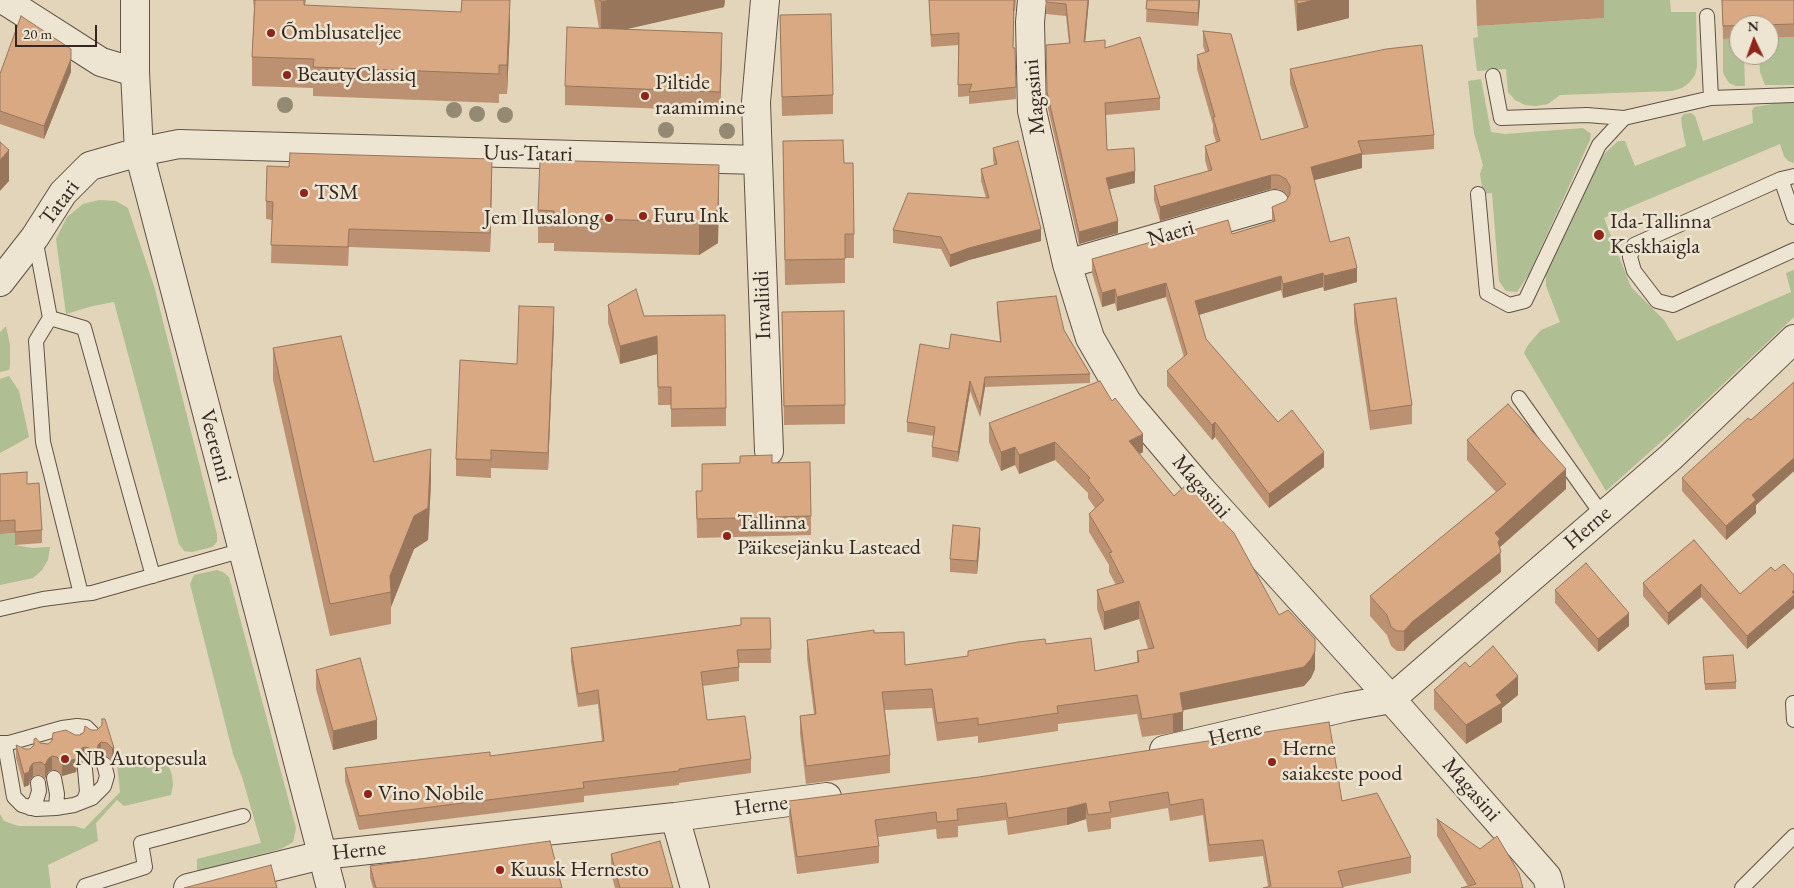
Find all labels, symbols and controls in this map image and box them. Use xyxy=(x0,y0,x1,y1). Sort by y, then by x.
scale bar xyxy=(18,15,100,47)
north arrow xyxy=(1729,15,1779,65)
text: N xyxy=(1747,17,1759,35)
place label: Õmblusateljee xyxy=(281,20,401,46)
text: 20 m xyxy=(23,24,52,43)
marker: Õmblusateljee xyxy=(265,27,277,39)
street label: Magasini xyxy=(1019,58,1051,136)
place label: BeautyClassiq xyxy=(297,62,416,88)
marker: BeautyClassiq xyxy=(281,69,293,81)
place label: Piltide raamimine xyxy=(655,70,745,122)
marker: Piltide raamimine xyxy=(639,90,651,102)
street label: Uus-Tatari xyxy=(483,140,573,168)
street label: Tatari xyxy=(35,175,85,231)
place label: TSM xyxy=(314,180,359,206)
marker: TSM xyxy=(298,187,310,199)
place label: Furu Ink xyxy=(653,203,729,229)
place label: Jem Ilusalong xyxy=(484,205,599,231)
place label: Ida-Tallinna Keskhaigla xyxy=(1610,209,1711,260)
marker: Furu Ink xyxy=(637,210,649,222)
marker: Jem Ilusalong xyxy=(603,212,615,224)
street label: Naeri xyxy=(1145,215,1197,253)
marker: Ida-Tallinna Keskhaigla xyxy=(1592,228,1606,242)
street label: Invaliidi xyxy=(749,270,777,340)
street label: Veerenni xyxy=(193,407,237,485)
street label: Magasini xyxy=(1166,450,1236,524)
street label: Herne xyxy=(1559,500,1617,556)
place label: Tallinna Päikesejänku Lasteaed xyxy=(737,510,921,562)
marker: Tallinna Päikesejänku Lasteaed xyxy=(721,530,733,542)
street label: Herne xyxy=(1206,715,1264,753)
place label: Herne saiakeste pood xyxy=(1282,736,1402,788)
place label: NB Autopesula xyxy=(75,746,207,772)
marker: NB Autopesula xyxy=(59,753,71,765)
street label: Magasini xyxy=(1436,753,1506,827)
marker: Herne saiakeste pood xyxy=(1266,756,1278,768)
place label: Vino Nobile xyxy=(378,781,484,807)
marker: Vino Nobile xyxy=(362,788,374,800)
street label: Herne xyxy=(733,790,789,822)
street label: Herne xyxy=(331,835,387,867)
place label: Kuusk Hernesto xyxy=(510,857,649,883)
marker: Kuusk Hernesto xyxy=(494,864,506,876)

